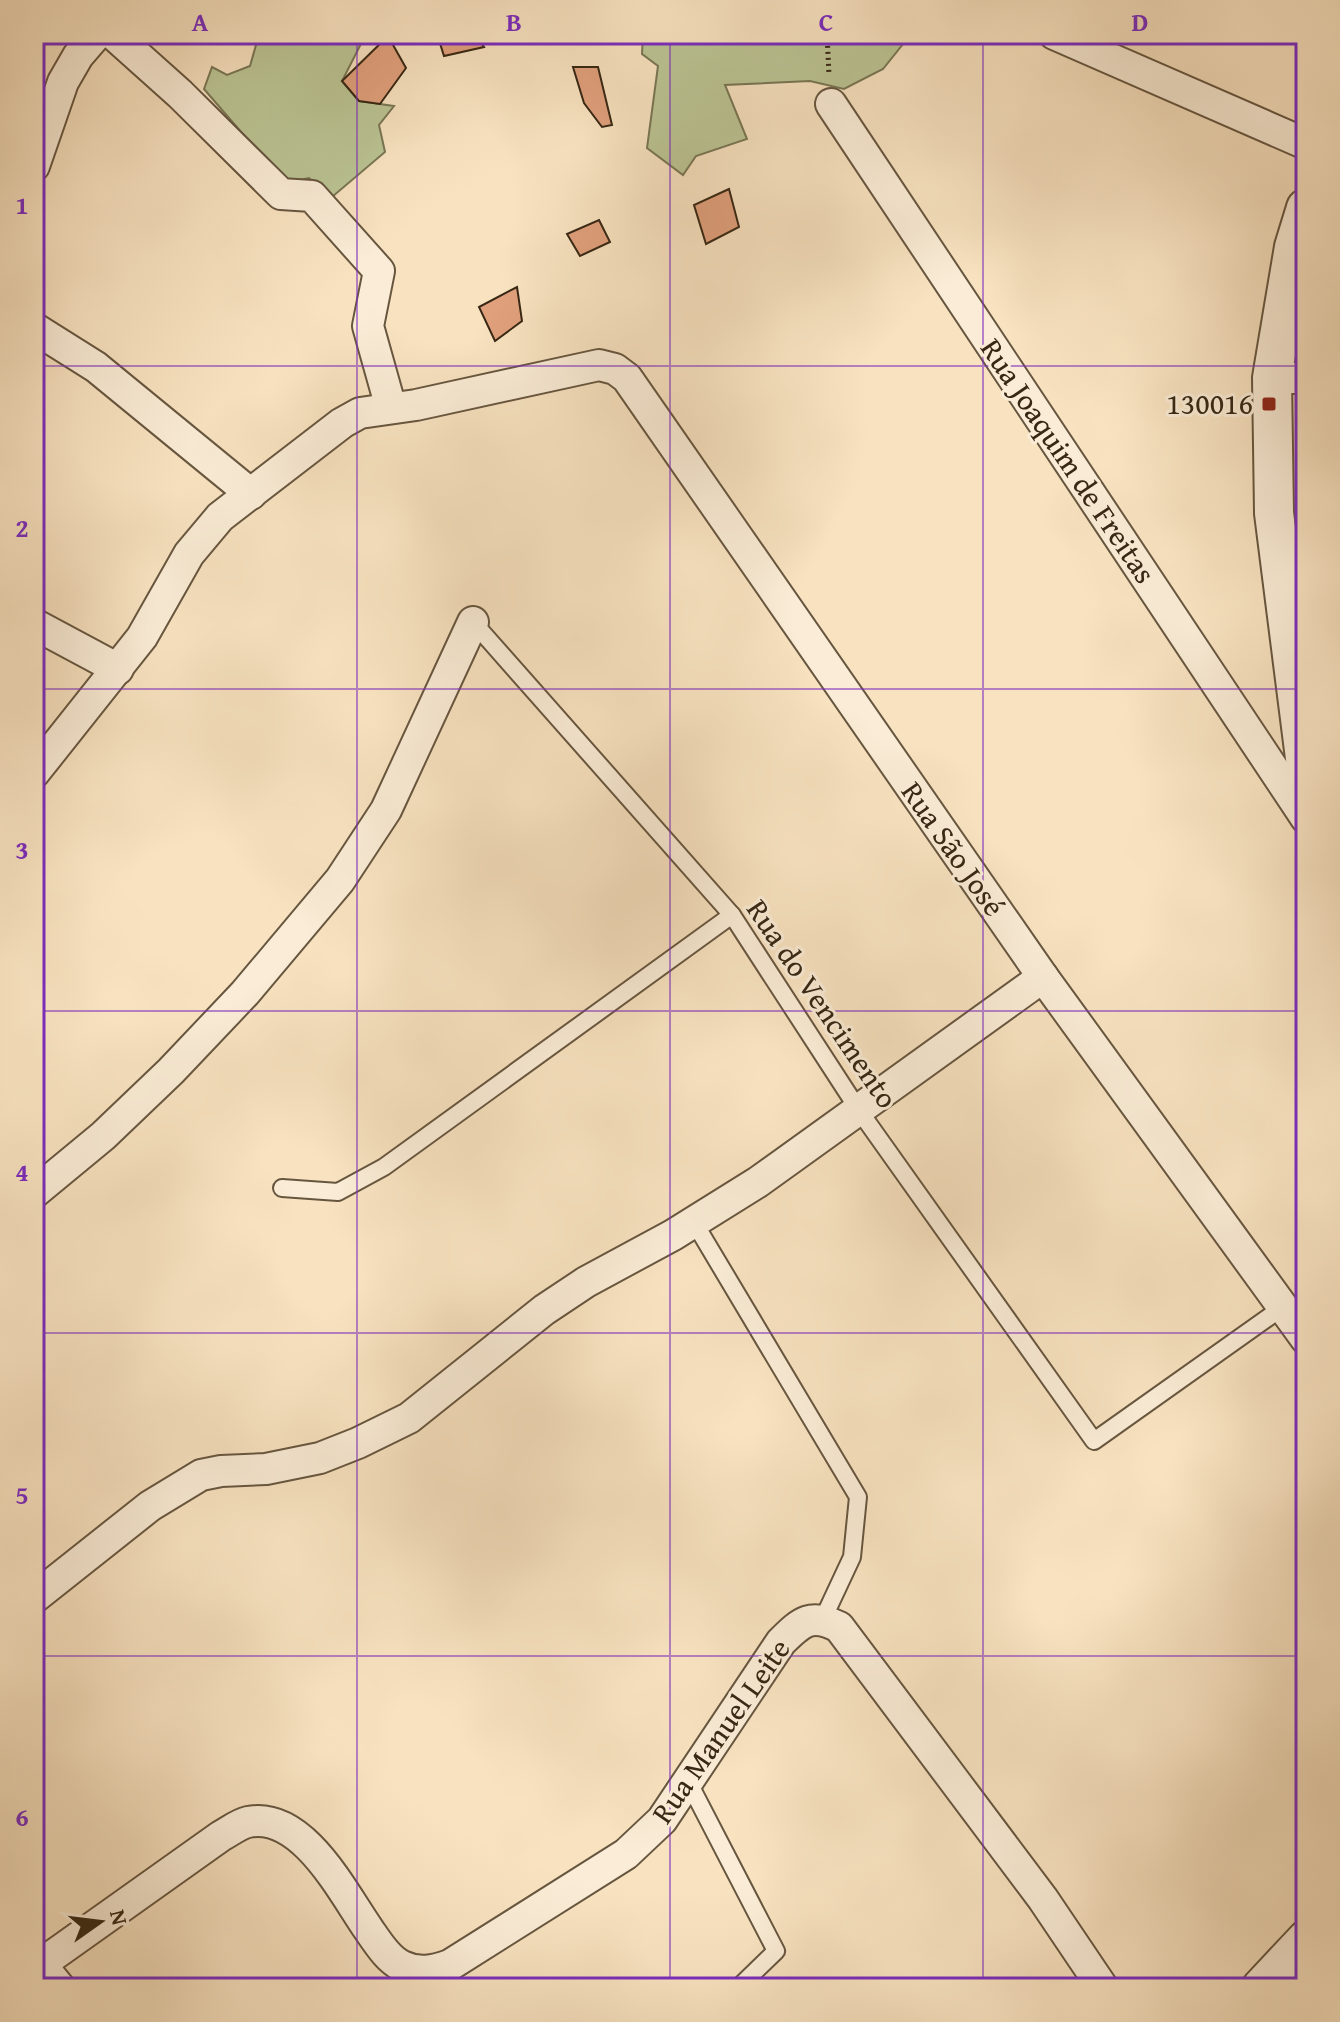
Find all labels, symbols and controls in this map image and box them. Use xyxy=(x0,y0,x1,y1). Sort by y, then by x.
text: A xyxy=(192,2,209,41)
text: B xyxy=(506,2,522,41)
text: C xyxy=(819,2,833,41)
text: D xyxy=(1132,2,1148,41)
text: 1 xyxy=(15,185,29,224)
street label: Rua Joaquim de Freitas xyxy=(970,329,1167,592)
place label: 130016 xyxy=(1166,381,1253,425)
marker: 130016 xyxy=(1260,395,1278,413)
text: 2 xyxy=(15,508,29,547)
street label: Rua São José xyxy=(891,772,1017,925)
text: 3 xyxy=(15,830,29,869)
street label: Rua do Vencimento xyxy=(736,890,909,1117)
text: 4 xyxy=(15,1152,29,1191)
text: 5 xyxy=(15,1475,29,1514)
street label: Rua Manuel Leite xyxy=(640,1629,800,1832)
text: 6 xyxy=(15,1797,29,1836)
north arrow xyxy=(60,1882,140,1962)
text: N xyxy=(102,1906,137,1928)

